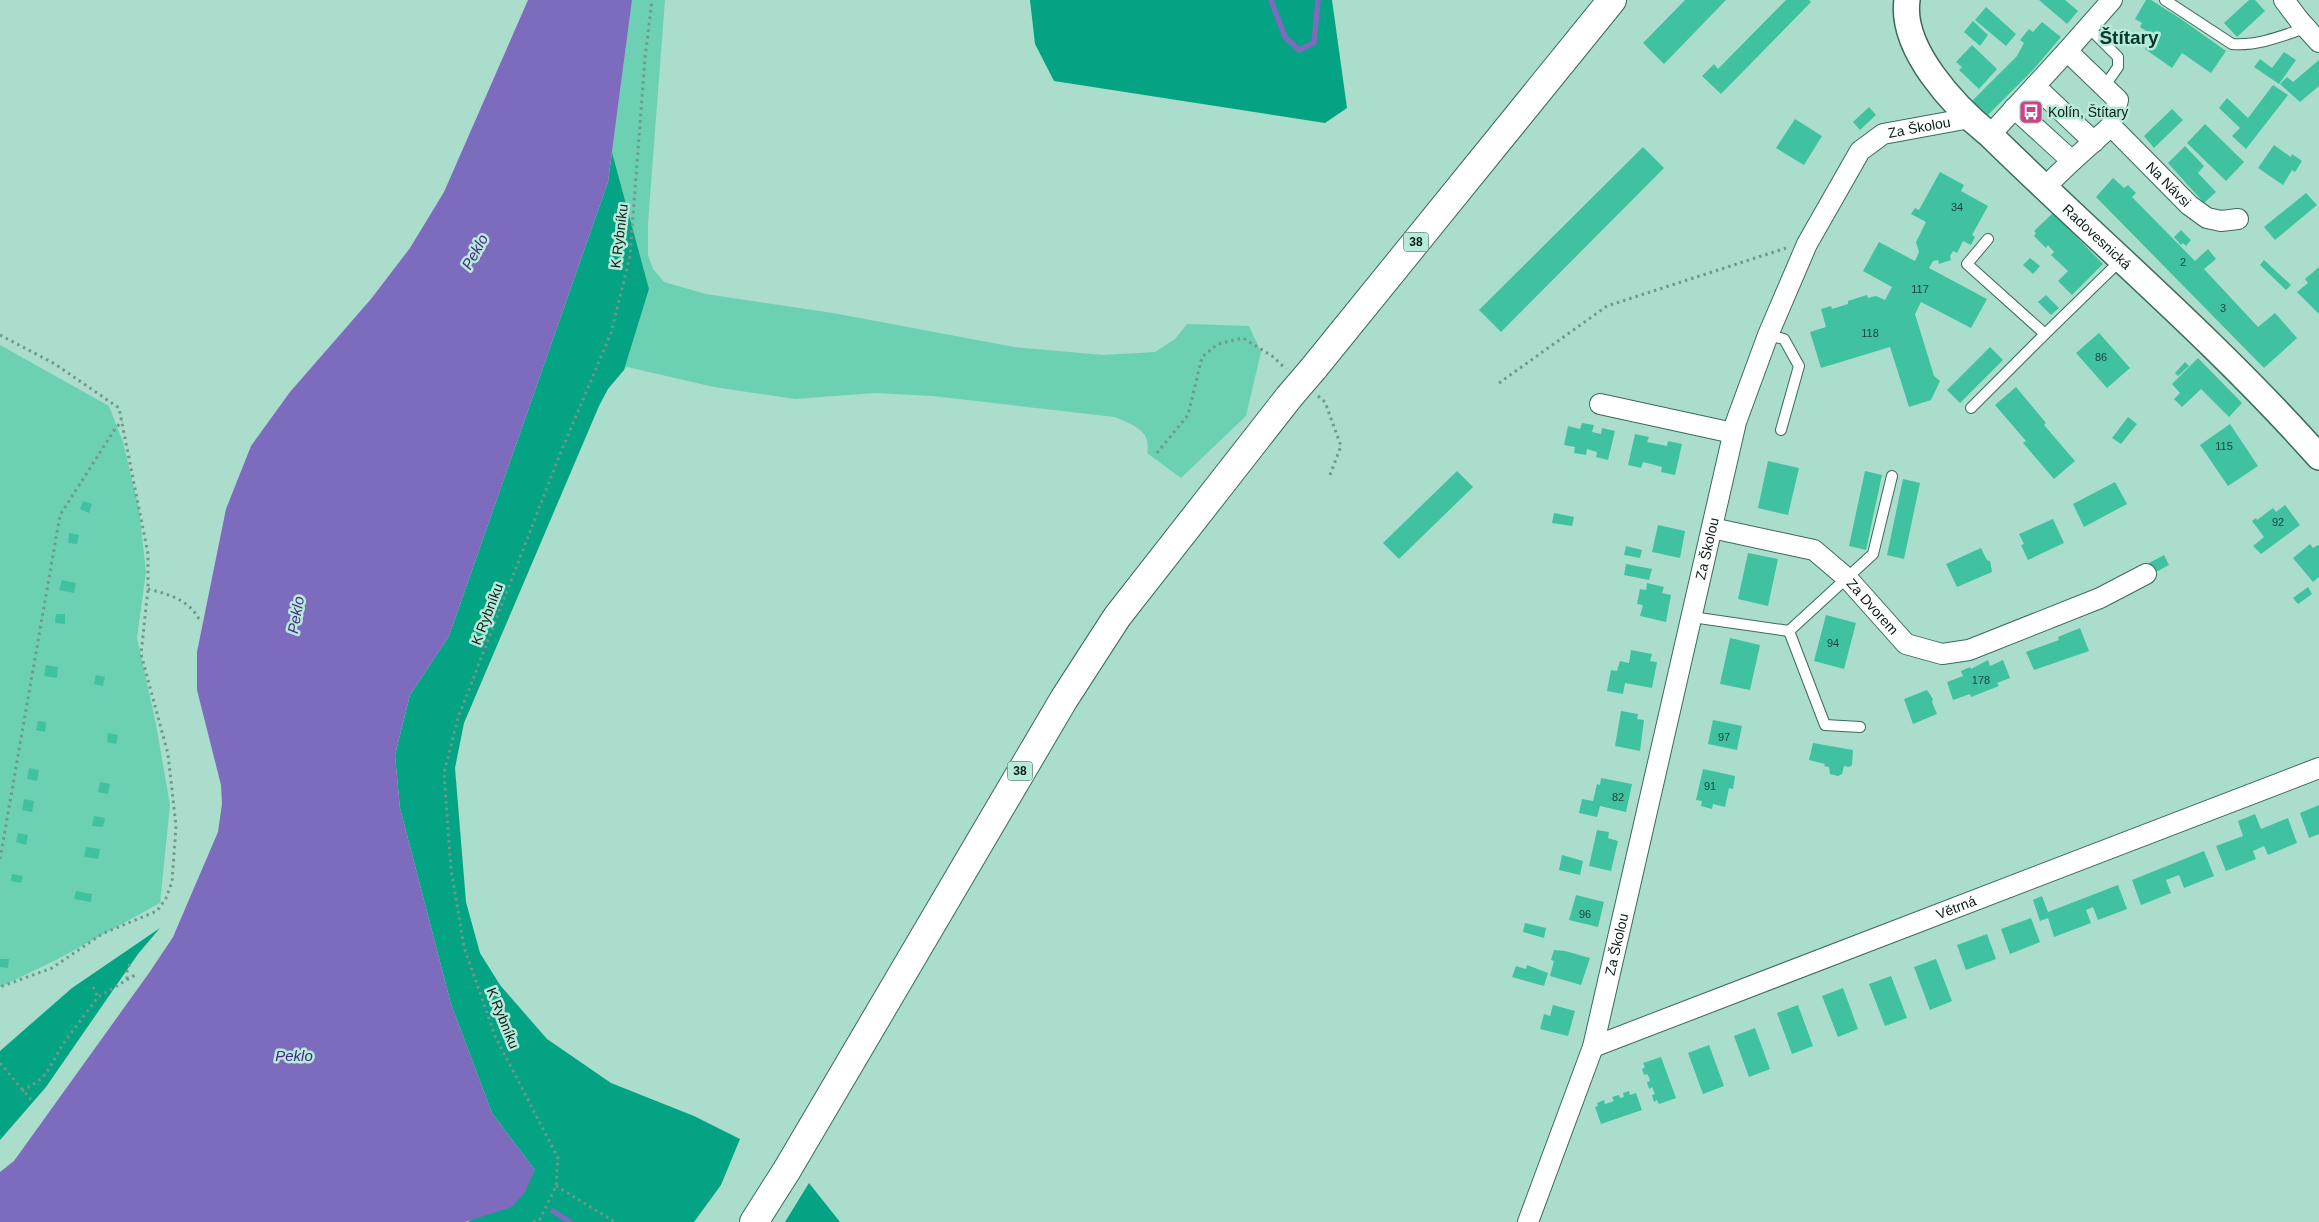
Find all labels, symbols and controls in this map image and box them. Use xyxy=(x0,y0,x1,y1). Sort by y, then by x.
district label: Štítary xyxy=(2099,27,2159,48)
bus stop icon: Kolín, Štítary xyxy=(2018,99,2044,125)
place label: Kolín, Štítary xyxy=(2048,104,2128,120)
street label: Za Školou xyxy=(1887,114,1952,141)
street label: Na Návsi xyxy=(2143,158,2194,210)
house number: 34 xyxy=(1951,201,1963,213)
street label: Radovesnická xyxy=(2059,201,2135,273)
street label: K Rybníku xyxy=(607,203,631,269)
water label: Peklo xyxy=(458,231,491,272)
road number: 38 xyxy=(1404,232,1428,252)
house number: 2 xyxy=(2180,256,2186,268)
house number: 117 xyxy=(1911,283,1929,295)
house number: 3 xyxy=(2220,302,2226,314)
house number: 118 xyxy=(1861,327,1879,339)
house number: 86 xyxy=(2095,351,2107,363)
house number: 115 xyxy=(2215,440,2233,452)
street label: Za Školou xyxy=(1692,516,1722,581)
house number: 92 xyxy=(2272,516,2284,528)
street label: Za Dvorem xyxy=(1844,575,1902,638)
street label: K Rybníku xyxy=(468,581,506,647)
water label: Peklo xyxy=(284,595,307,635)
house number: 94 xyxy=(1827,637,1839,649)
house number: 178 xyxy=(1972,674,1990,686)
house number: 97 xyxy=(1718,731,1730,743)
road number: 38 xyxy=(1008,761,1032,780)
house number: 91 xyxy=(1704,780,1716,792)
house number: 82 xyxy=(1612,791,1624,803)
street label: Větrná xyxy=(1934,893,1978,922)
house number: 96 xyxy=(1579,908,1591,920)
street label: Za Školou xyxy=(1602,912,1631,977)
street label: K Rybníku xyxy=(483,985,523,1051)
water label: Peklo xyxy=(275,1047,313,1064)

